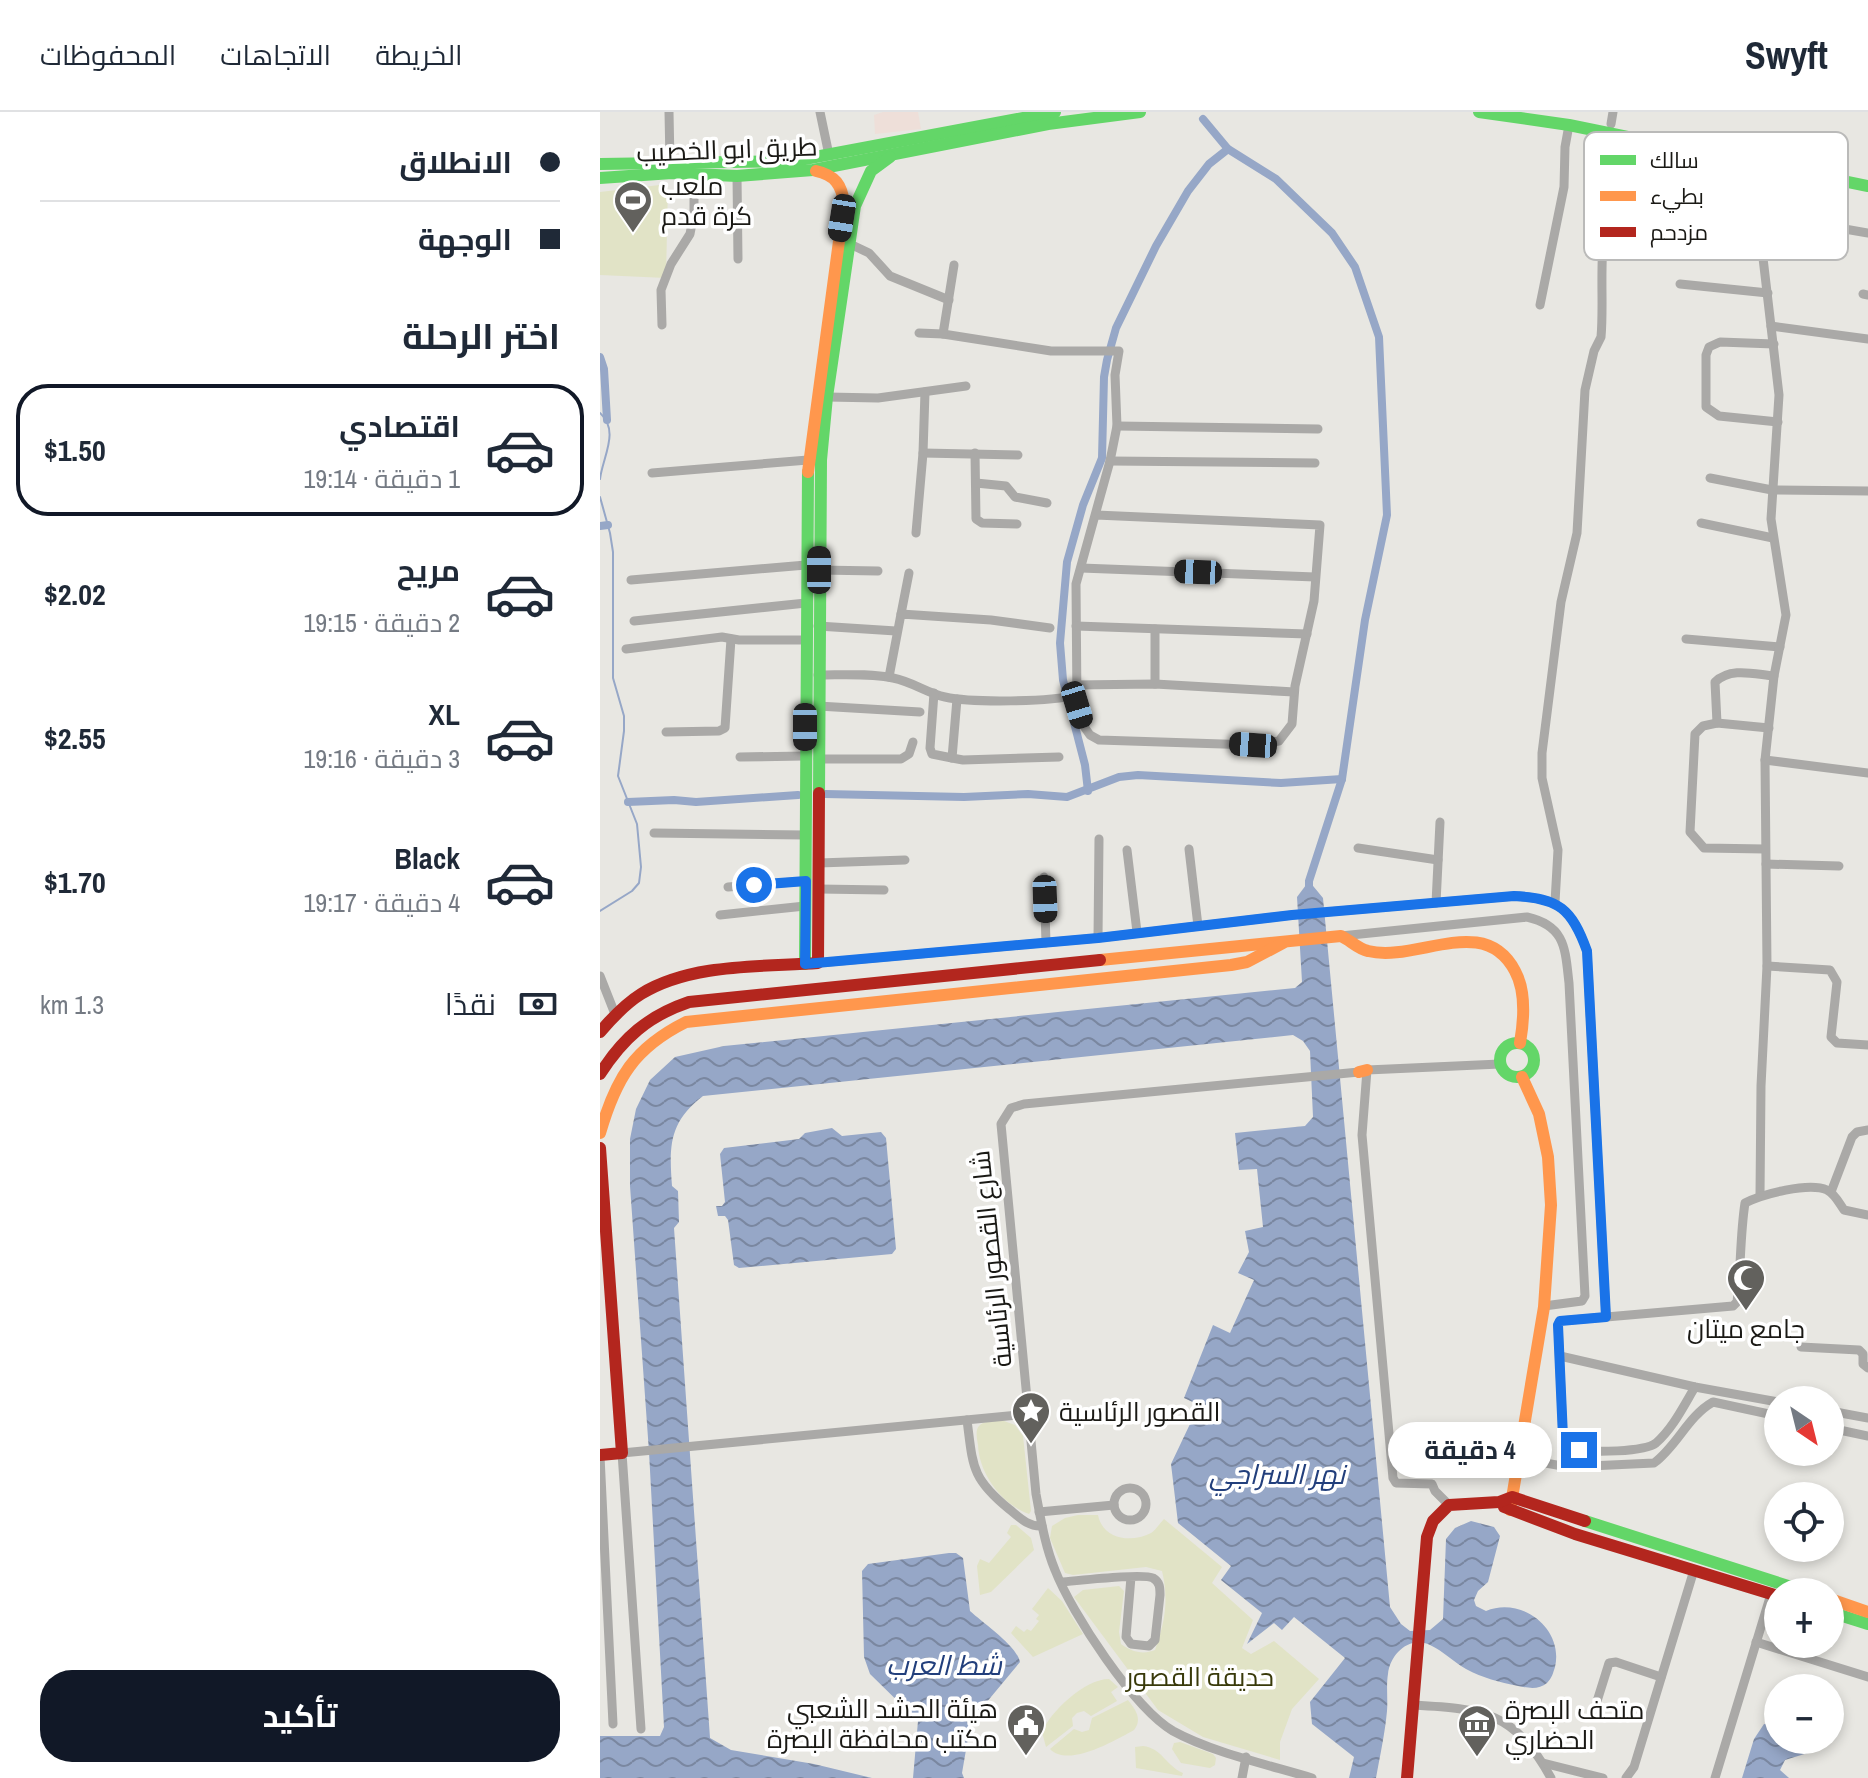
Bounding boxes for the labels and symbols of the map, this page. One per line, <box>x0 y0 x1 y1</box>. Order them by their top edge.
street label: طريق ابو الخصيب <box>636 128 818 170</box>
legend <box>1584 132 1848 260</box>
text: سالك <box>1650 145 1699 175</box>
place label: ملعب كرة قدم <box>661 168 752 234</box>
sports icon: ملعب كرة قدم <box>612 179 654 234</box>
text: بطيء <box>1650 181 1704 213</box>
car <box>826 192 858 244</box>
text: مزدحم <box>1650 217 1708 248</box>
car <box>807 546 831 594</box>
car <box>1174 559 1222 585</box>
car <box>1059 679 1095 731</box>
car <box>793 703 817 751</box>
car <box>1228 731 1278 759</box>
route start <box>736 867 772 903</box>
car <box>1032 875 1058 923</box>
street label: شارع القصور الرئاسية <box>962 1149 1020 1369</box>
mosque icon: جامع ميتان <box>1725 1257 1767 1312</box>
place label: جامع ميتان <box>1687 1311 1805 1346</box>
north arrow <box>1764 1386 1844 1466</box>
place icon: القصور الرئاسية <box>1010 1390 1052 1445</box>
place label: القصور الرئاسية <box>1059 1394 1220 1429</box>
callout: 4 دقيقة <box>1387 1422 1551 1478</box>
route end <box>1561 1432 1597 1468</box>
water label: نهر السراجي <box>1209 1455 1347 1497</box>
water label: شط العرب <box>886 1646 1003 1684</box>
park label: حديقة القصور <box>1124 1659 1274 1694</box>
place label: هيئة الحشد الشعبي مكتب محافظة البصرة <box>767 1691 998 1756</box>
place label: متحف البصرة الحضاري <box>1505 1692 1644 1760</box>
public building icon: هيئة الحشد الشعبي مكتب محافظة البصرة <box>1005 1702 1047 1757</box>
museum icon: متحف البصرة الحضاري <box>1456 1703 1498 1758</box>

